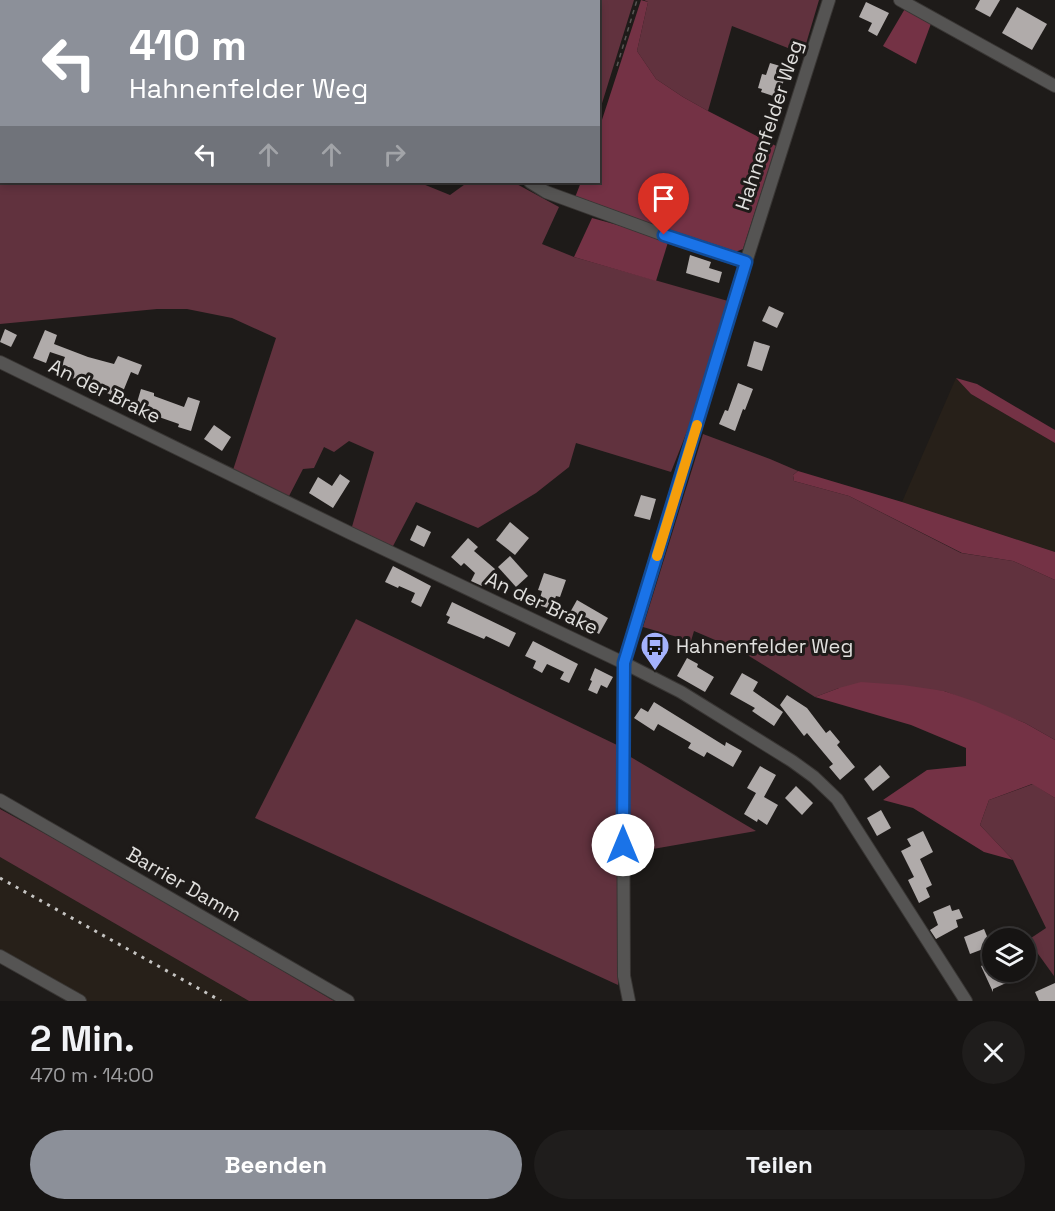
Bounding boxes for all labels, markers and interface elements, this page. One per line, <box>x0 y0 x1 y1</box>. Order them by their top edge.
text: 410 m <box>129 19 247 72</box>
icon: left <box>30 24 108 102</box>
street label: Hahnenfelder Weg <box>729 37 809 213</box>
text: Hahnenfelder Weg <box>129 71 368 106</box>
icon: left <box>189 138 222 171</box>
icon: ahead <box>252 138 285 171</box>
icon: ahead <box>315 138 348 171</box>
icon: right <box>378 138 411 171</box>
pin <box>638 173 689 235</box>
icon: arrive <box>647 182 680 215</box>
street label: An der Brake <box>45 353 165 429</box>
street label: An der Brake <box>481 566 603 640</box>
bus stop icon: Hahnenfelder Weg <box>639 630 671 672</box>
place label: Hahnenfelder Weg <box>676 633 853 659</box>
position arrow <box>591 813 655 877</box>
street label: Barrier Damm <box>122 841 246 927</box>
map controls <box>982 928 1036 982</box>
button: layers <box>982 928 1036 982</box>
text: 2 Min. <box>30 1016 135 1062</box>
button: close <box>962 1021 1025 1084</box>
text: 470 m · 14:00 <box>30 1062 154 1088</box>
button: Beenden <box>30 1130 522 1199</box>
button: Teilen <box>534 1130 1025 1199</box>

